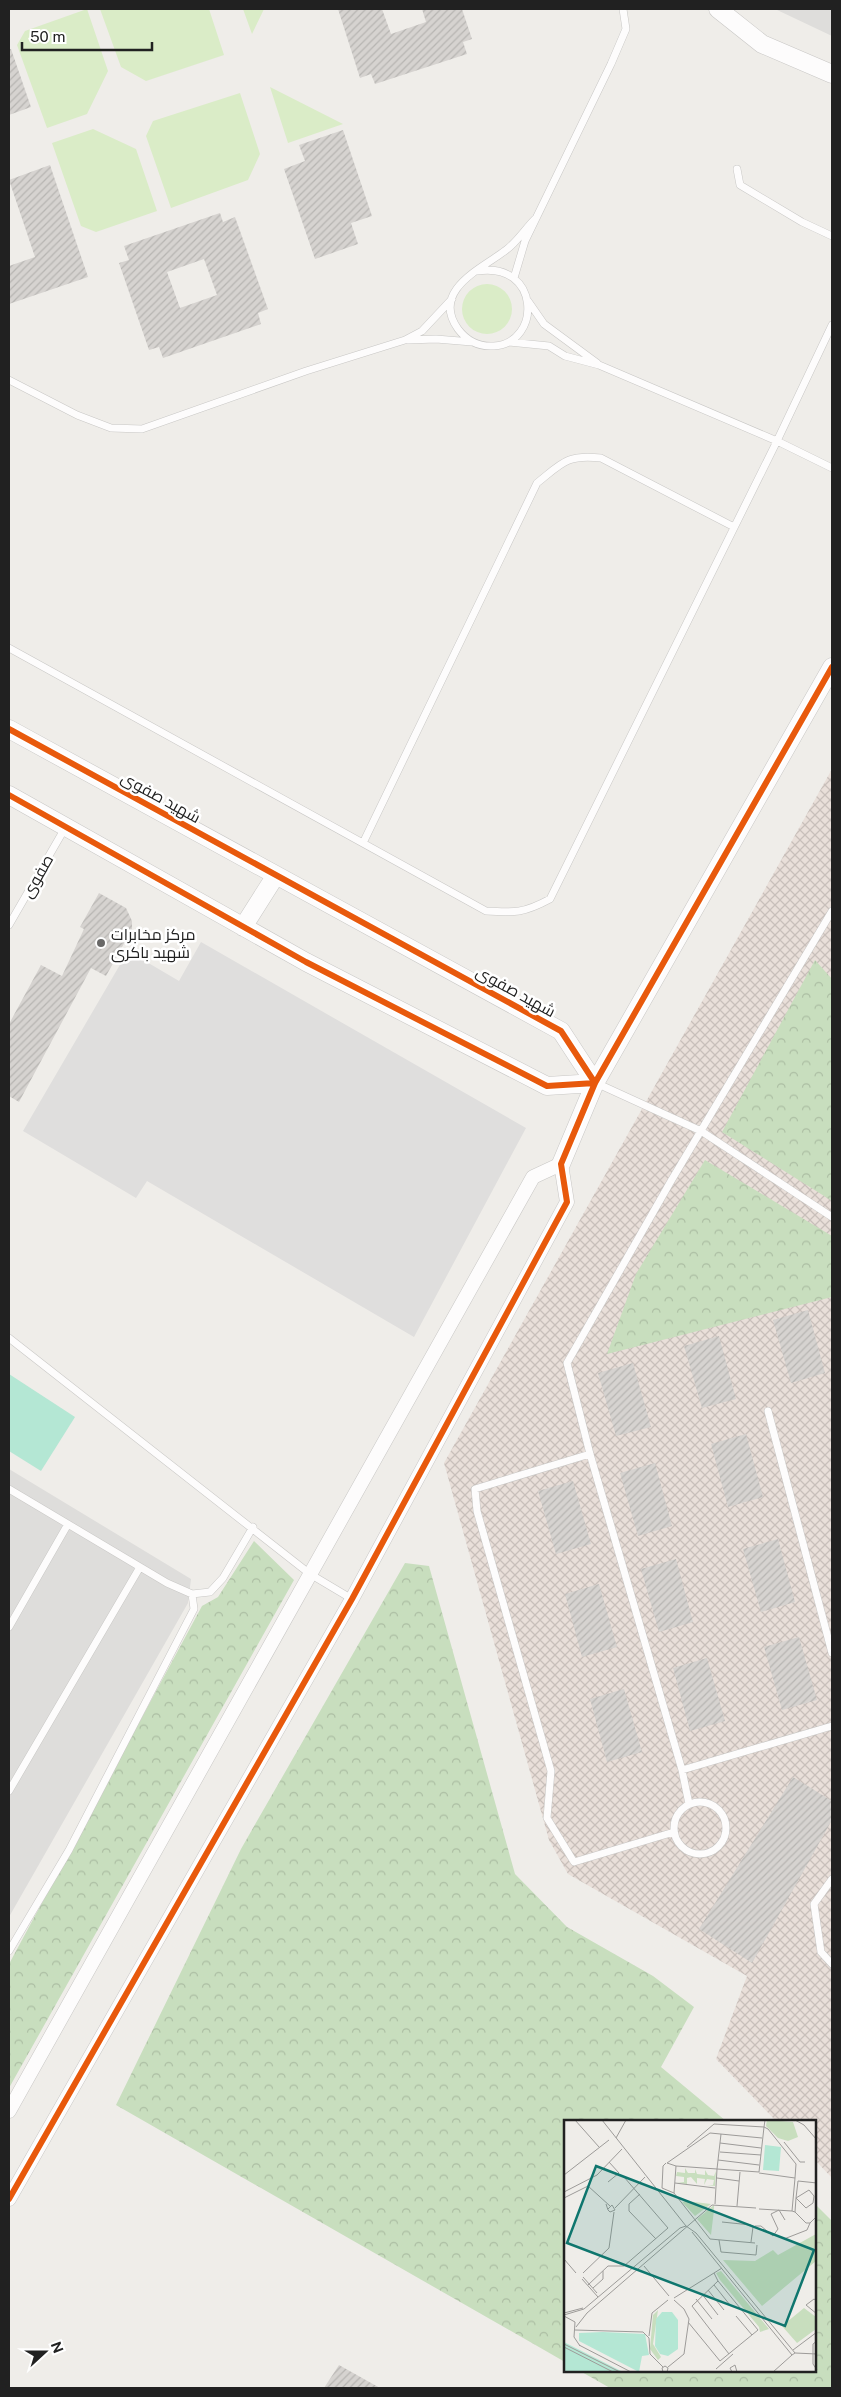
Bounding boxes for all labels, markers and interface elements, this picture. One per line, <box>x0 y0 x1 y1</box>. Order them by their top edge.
scale bar <box>22 20 152 52</box>
text: 50 m <box>30 28 65 45</box>
street label: شهید صفوی <box>117 768 204 828</box>
street label: صفوی <box>17 851 58 902</box>
place label: مرکز مخابرات شهید باکری <box>111 925 195 963</box>
marker: مرکز مخابرات شهید باکری <box>95 937 107 949</box>
street label: شهید صفوی <box>472 962 559 1022</box>
inset map <box>564 2120 816 2372</box>
north arrow <box>20 2327 70 2377</box>
text: N <box>48 2339 67 2355</box>

